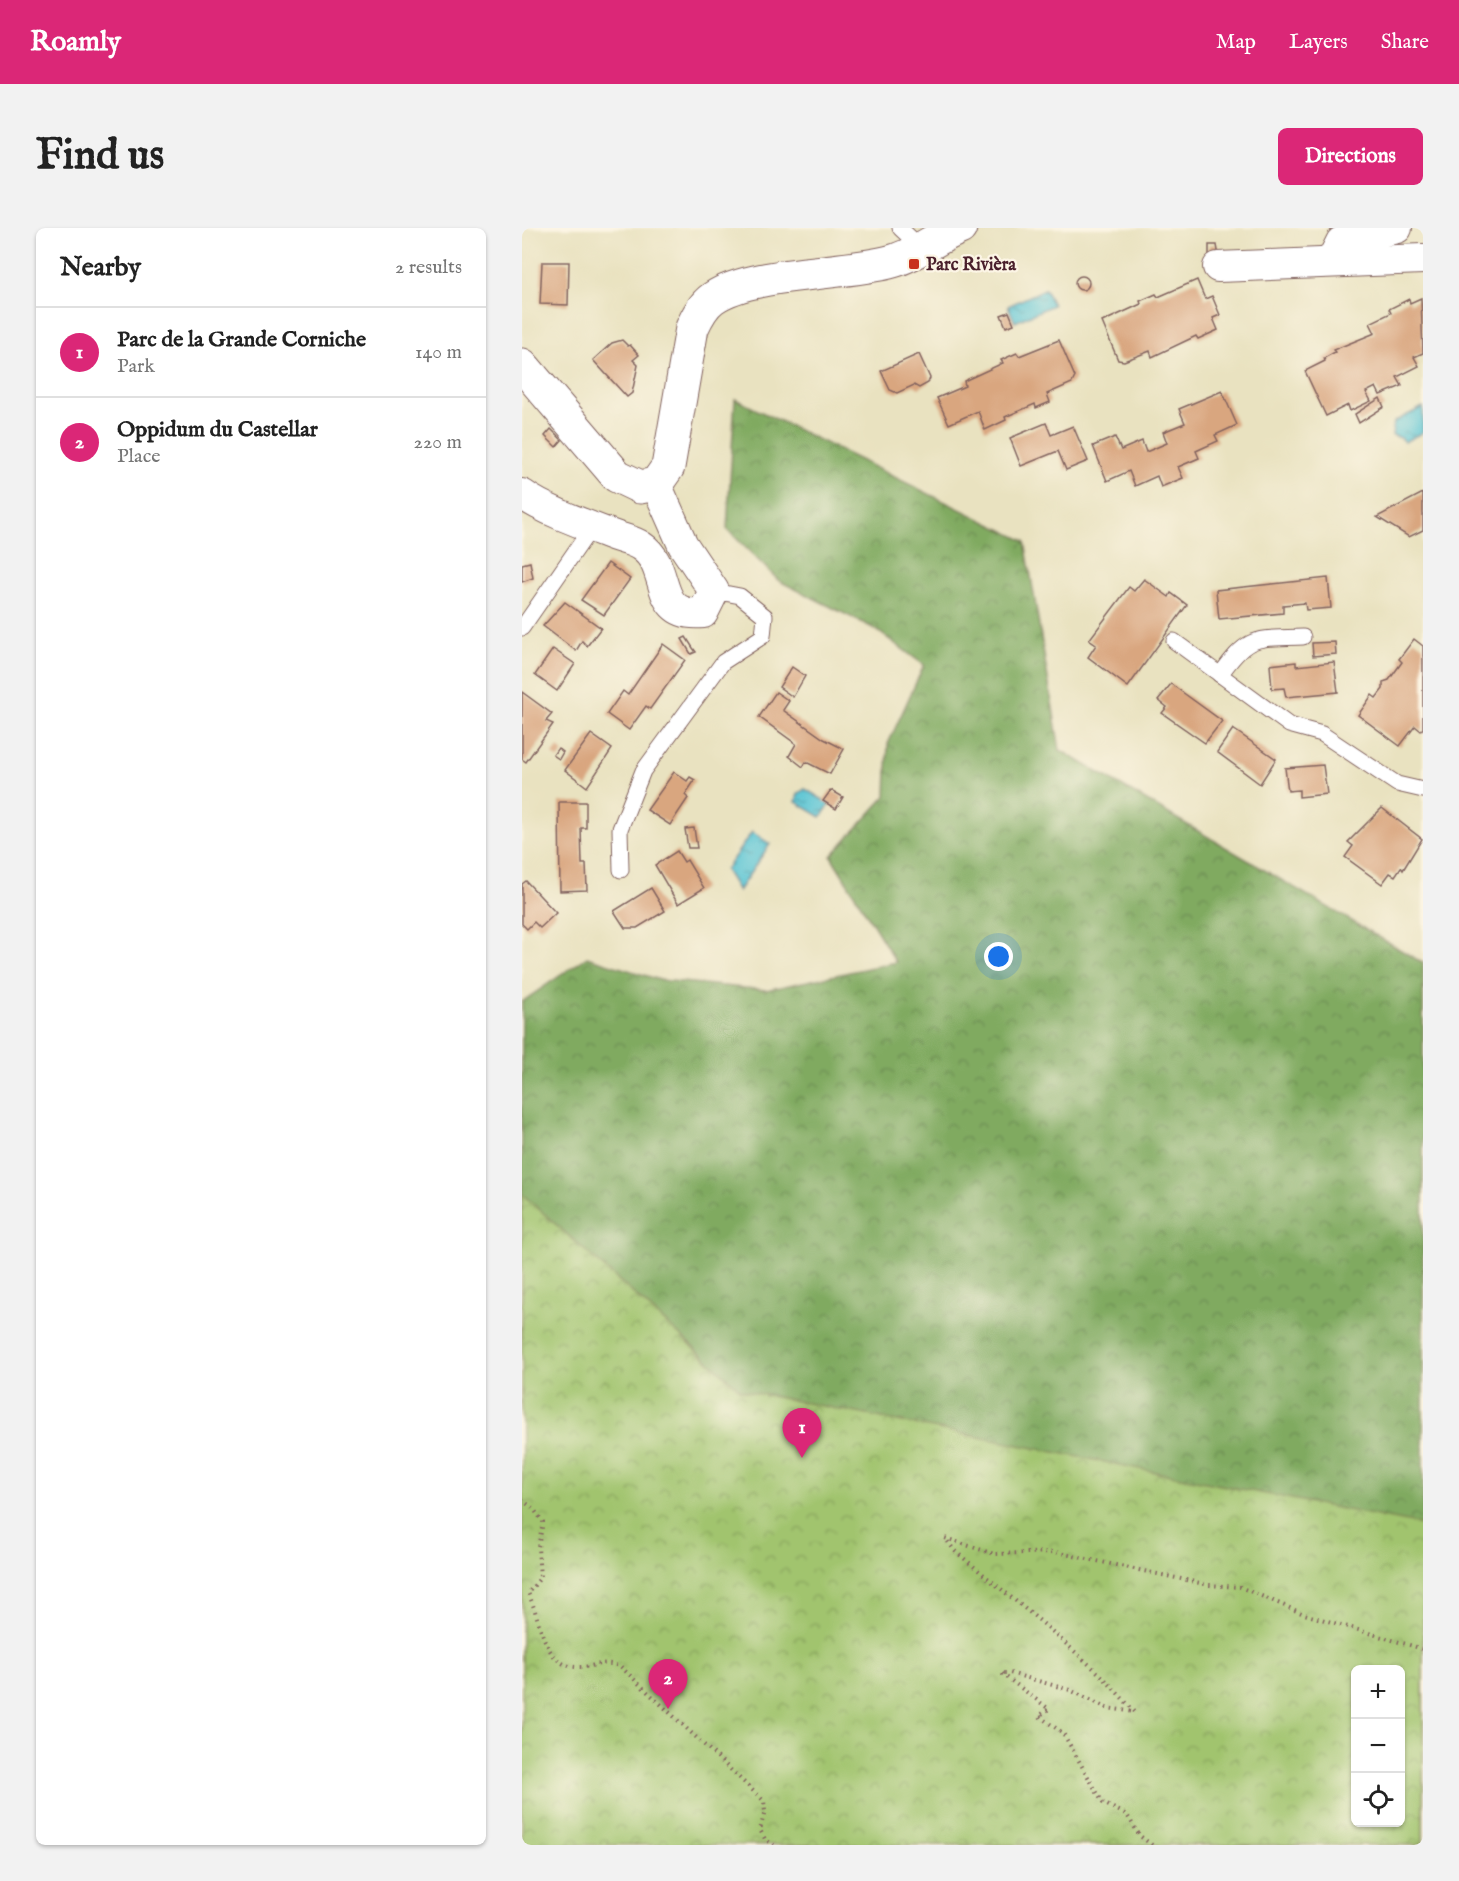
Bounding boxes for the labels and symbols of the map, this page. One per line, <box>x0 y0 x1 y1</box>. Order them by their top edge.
place label: Parc Rivièra <box>926 254 1017 277</box>
marker: Parc Rivièra <box>907 257 921 271</box>
your location <box>984 942 1013 971</box>
pin: 1 <box>782 1408 822 1458</box>
pin: 2 <box>648 1660 688 1709</box>

